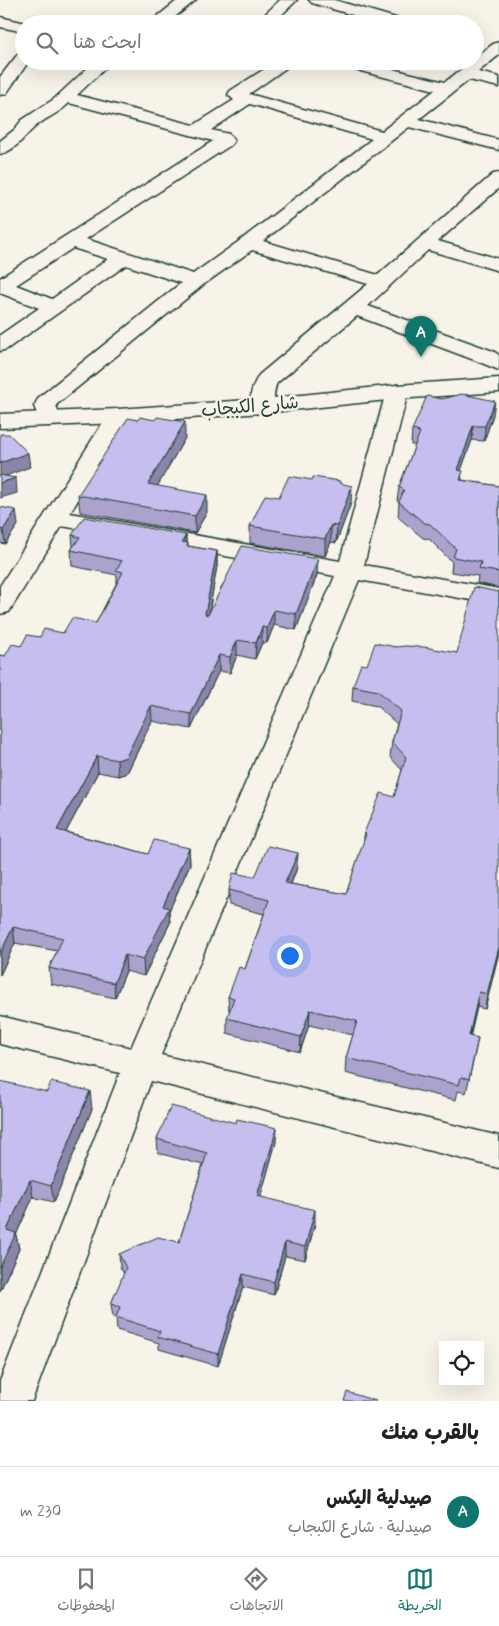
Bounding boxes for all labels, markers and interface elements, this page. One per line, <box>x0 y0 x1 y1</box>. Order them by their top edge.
search box <box>15 15 484 70</box>
icon: search <box>33 29 61 57</box>
text: ابحث هنا <box>73 30 142 55</box>
pin: A <box>405 316 437 357</box>
street label: شارع الكبجاب <box>200 391 300 423</box>
your location <box>277 943 303 969</box>
map controls <box>439 1341 484 1386</box>
button: locate <box>439 1341 484 1386</box>
text: بالقرب منك <box>381 1419 479 1447</box>
text: صيدلية اليكس <box>326 1486 432 1511</box>
text: 230 m <box>20 1501 61 1522</box>
text: A <box>458 1501 468 1522</box>
text: صيدلية · شارع الكبجاب <box>288 1517 432 1538</box>
tab: المحفوظات <box>57 1565 115 1618</box>
tab: الاتجاهات <box>229 1565 284 1618</box>
tab: الخريطة <box>398 1565 442 1618</box>

